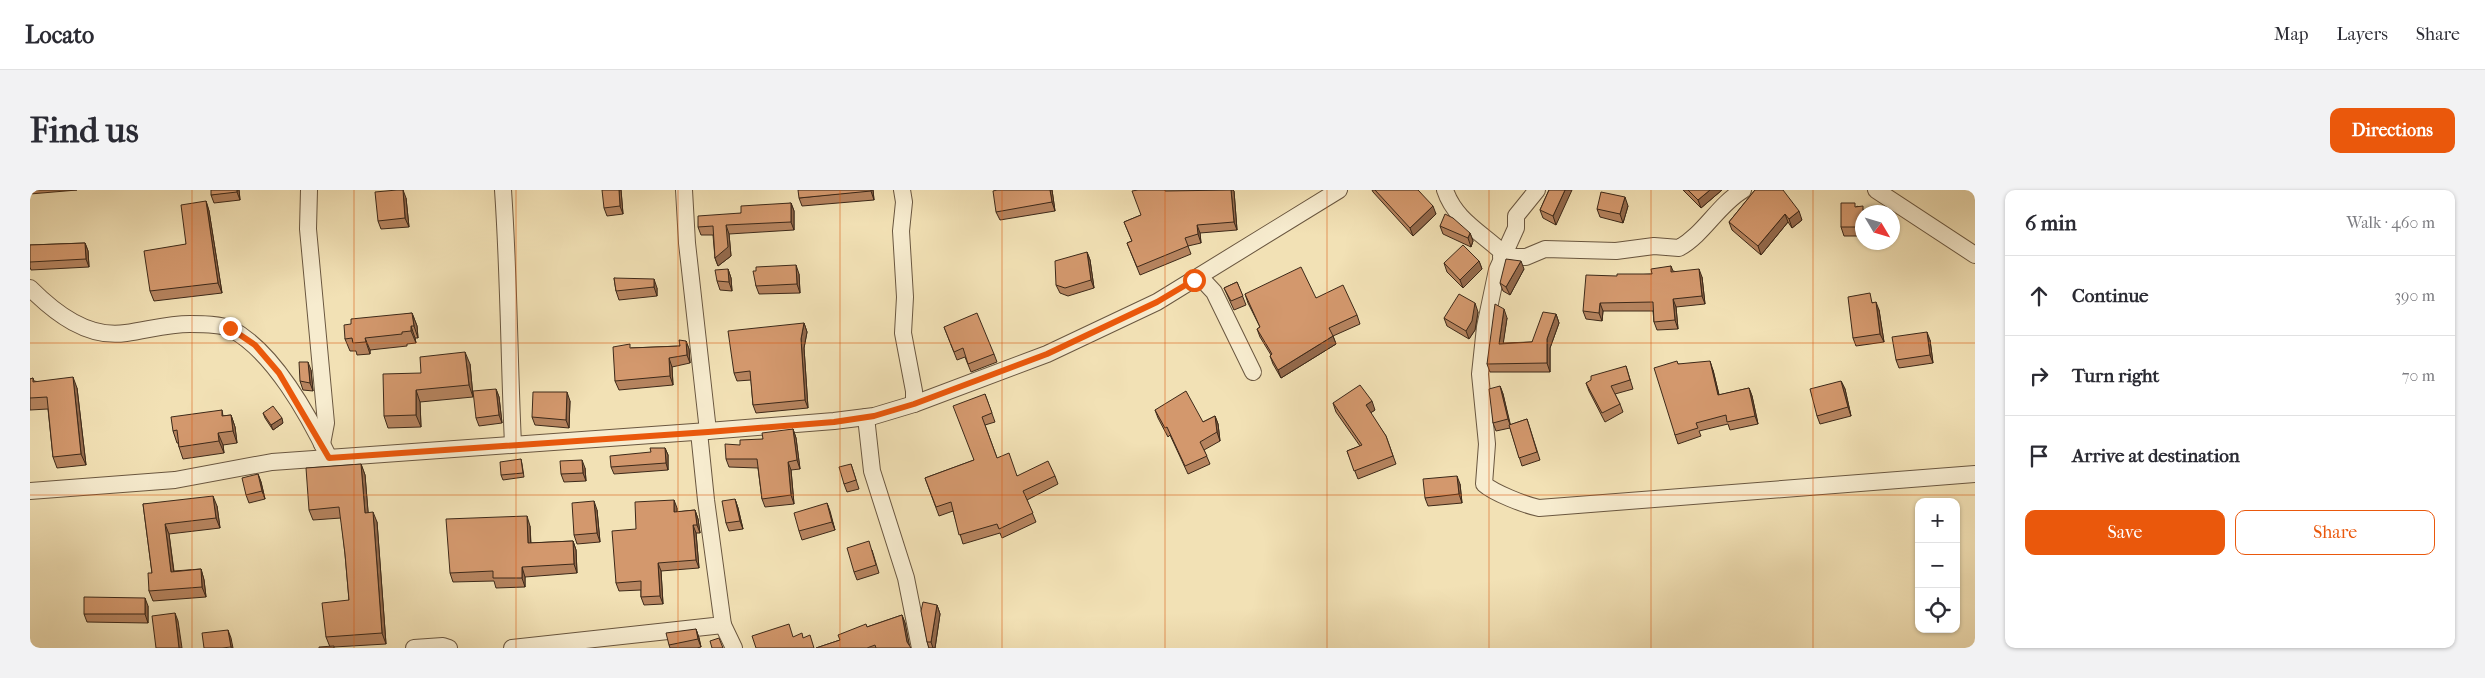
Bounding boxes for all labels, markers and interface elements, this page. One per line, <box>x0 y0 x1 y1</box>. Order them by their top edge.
text: Locato <box>25 21 94 49</box>
text: Map <box>2274 24 2308 45</box>
text: Layers <box>2336 24 2388 45</box>
text: Share <box>2416 24 2460 45</box>
button: Directions <box>2330 108 2455 153</box>
text: Find us <box>30 110 139 151</box>
north arrow <box>1855 205 1900 250</box>
text: 6 min <box>2025 211 2077 235</box>
text: Walk · 460 m <box>2347 213 2435 232</box>
route start <box>1183 269 1206 292</box>
icon: ahead <box>2025 282 2053 310</box>
text: Continue <box>2072 285 2148 307</box>
text: 390 m <box>2394 286 2435 305</box>
route end <box>219 317 242 340</box>
icon: right <box>2025 362 2053 390</box>
text: Turn right <box>2072 365 2159 387</box>
text: 70 m <box>2402 366 2435 385</box>
icon: arrive <box>2025 442 2053 470</box>
text: Arrive at destination <box>2072 445 2240 467</box>
map controls <box>1915 498 1960 633</box>
button: + <box>1915 498 1960 543</box>
button: Save <box>2025 510 2225 555</box>
button: Share <box>2235 510 2435 555</box>
button: − <box>1915 543 1960 588</box>
button: locate <box>1915 588 1960 633</box>

